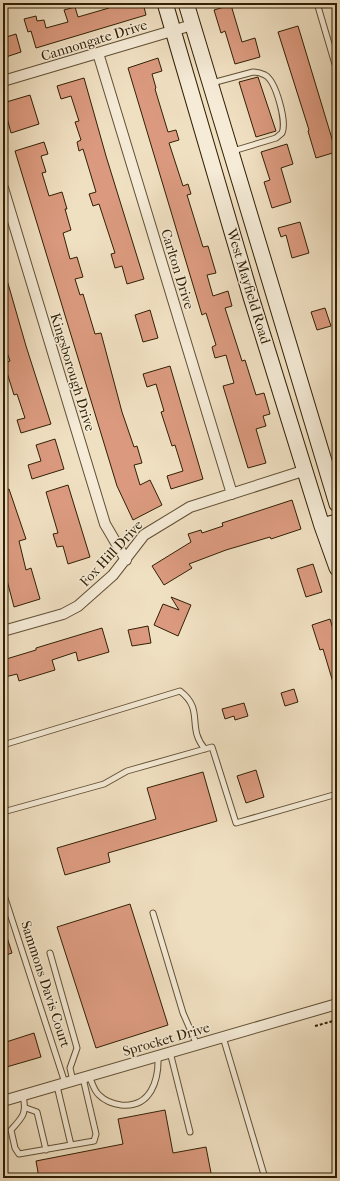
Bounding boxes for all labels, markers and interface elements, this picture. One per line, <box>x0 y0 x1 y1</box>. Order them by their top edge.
street label: Cannongate Drive <box>39 16 149 65</box>
street label: West Mayfield Road <box>223 225 274 346</box>
street label: Carlton Drive <box>157 227 198 311</box>
street label: Kingsborough Drive <box>46 311 99 433</box>
street label: Fox Hill Drive <box>76 517 147 590</box>
street label: Sammons Davis Court <box>17 919 74 1049</box>
street label: Sprocket Drive <box>121 1019 212 1060</box>

